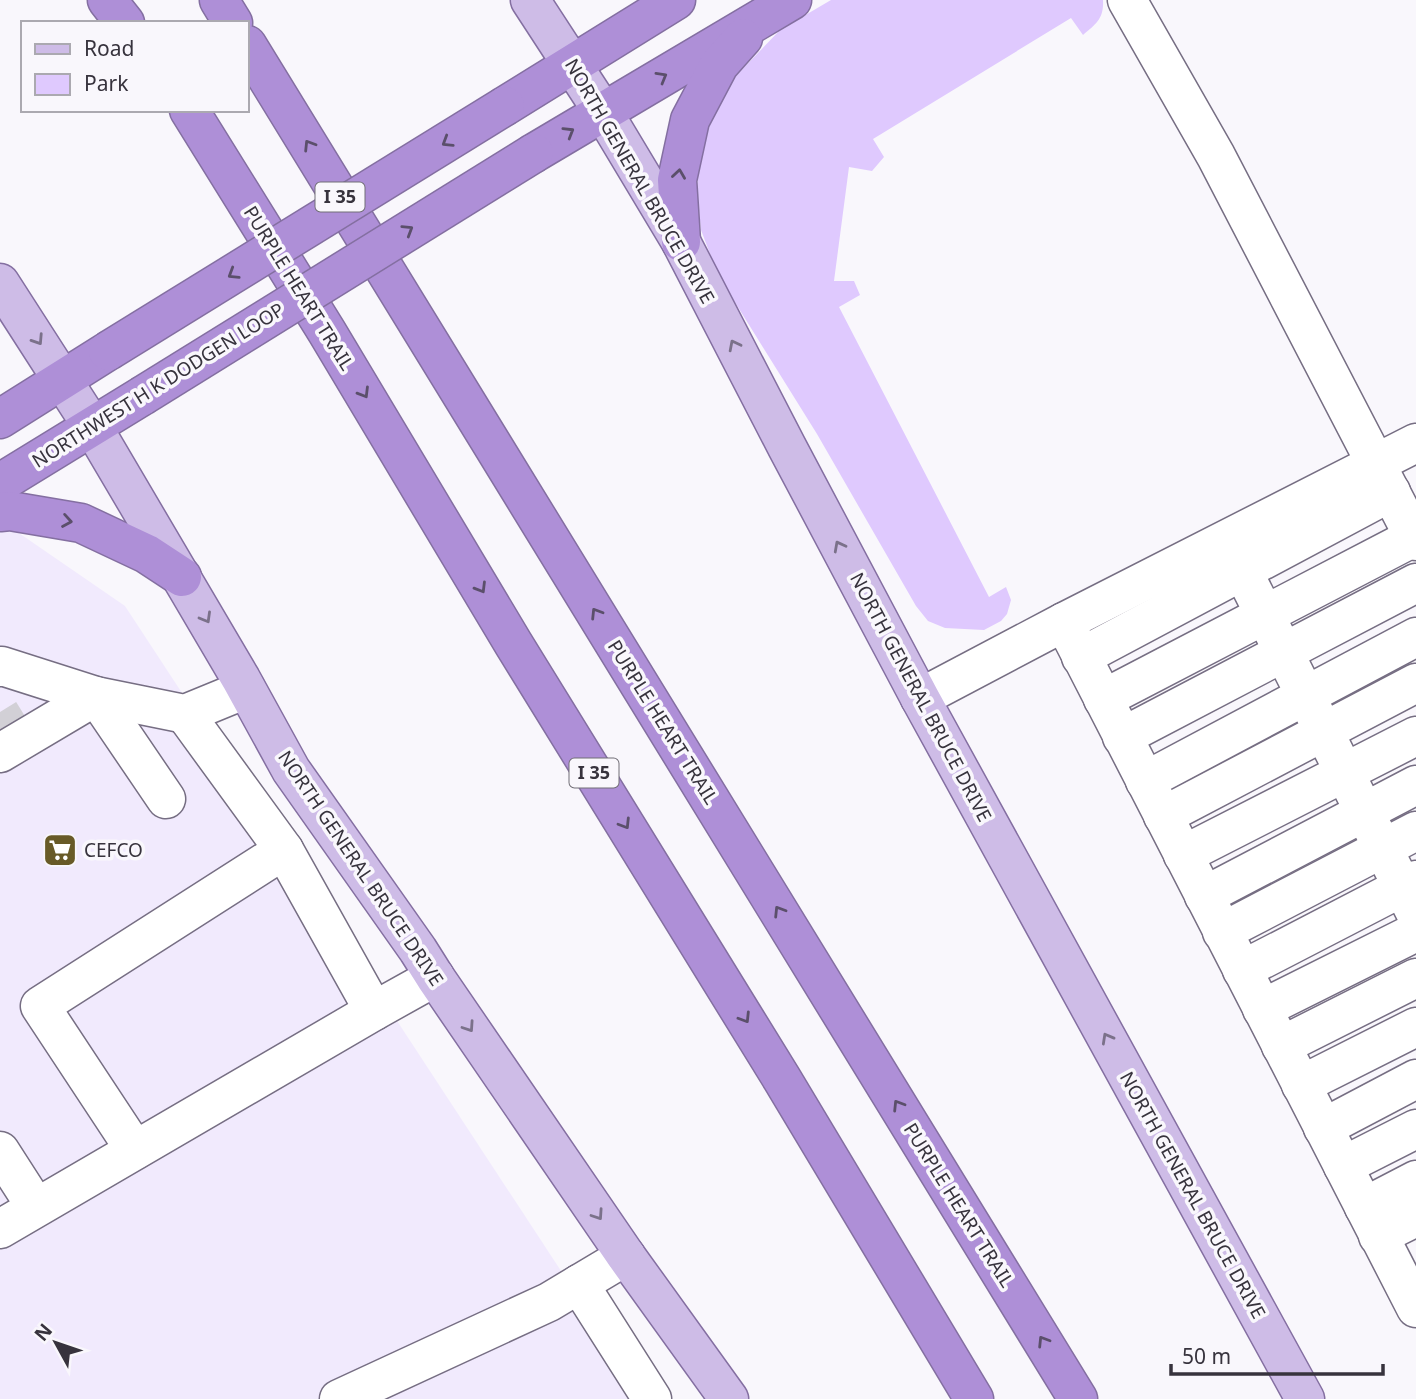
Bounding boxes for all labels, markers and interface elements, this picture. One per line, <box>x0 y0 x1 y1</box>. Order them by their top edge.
legend <box>21 21 248 112</box>
text: Road <box>84 34 134 62</box>
street label: NORTH GENERAL BRUCE DRIVE <box>559 54 721 308</box>
text: Park <box>84 69 129 97</box>
one-way arrow <box>654 72 667 85</box>
one-way arrow <box>561 127 574 140</box>
one-way arrow <box>442 133 455 146</box>
one-way arrow <box>304 140 317 153</box>
one-way arrow <box>672 168 687 180</box>
road number: I 35 <box>316 182 364 212</box>
street label: PURPLE HEART TRAIL <box>238 201 360 375</box>
one-way arrow <box>401 226 414 239</box>
one-way arrow <box>227 266 240 279</box>
street label: NORTHWEST H K DODGEN LOOP <box>27 296 289 474</box>
one-way arrow <box>29 332 42 345</box>
one-way arrow <box>728 339 742 352</box>
one-way arrow <box>356 386 369 399</box>
one-way arrow <box>61 513 73 528</box>
one-way arrow <box>834 541 847 553</box>
street label: NORTH GENERAL BRUCE DRIVE <box>844 568 998 826</box>
one-way arrow <box>473 581 486 594</box>
one-way arrow <box>591 608 604 621</box>
one-way arrow <box>198 611 211 624</box>
street label: PURPLE HEART TRAIL <box>602 635 724 809</box>
street label: NORTH GENERAL BRUCE DRIVE <box>272 745 450 991</box>
road number: I 35 <box>570 758 618 788</box>
one-way arrow <box>617 817 630 830</box>
supermarket icon: CEFCO <box>41 831 79 869</box>
place label: CEFCO <box>84 837 143 863</box>
one-way arrow <box>774 906 787 919</box>
one-way arrow <box>736 1010 749 1023</box>
one-way arrow <box>461 1019 474 1032</box>
one-way arrow <box>1102 1033 1115 1046</box>
street label: NORTH GENERAL BRUCE DRIVE <box>1114 1067 1272 1323</box>
one-way arrow <box>893 1100 906 1113</box>
street label: PURPLE HEART TRAIL <box>898 1118 1020 1292</box>
one-way arrow <box>590 1207 602 1220</box>
north arrow <box>21 1308 91 1378</box>
text: N <box>28 1318 58 1346</box>
scale bar <box>1171 1332 1383 1376</box>
one-way arrow <box>1038 1335 1051 1348</box>
text: 50 m <box>1182 1342 1231 1370</box>

